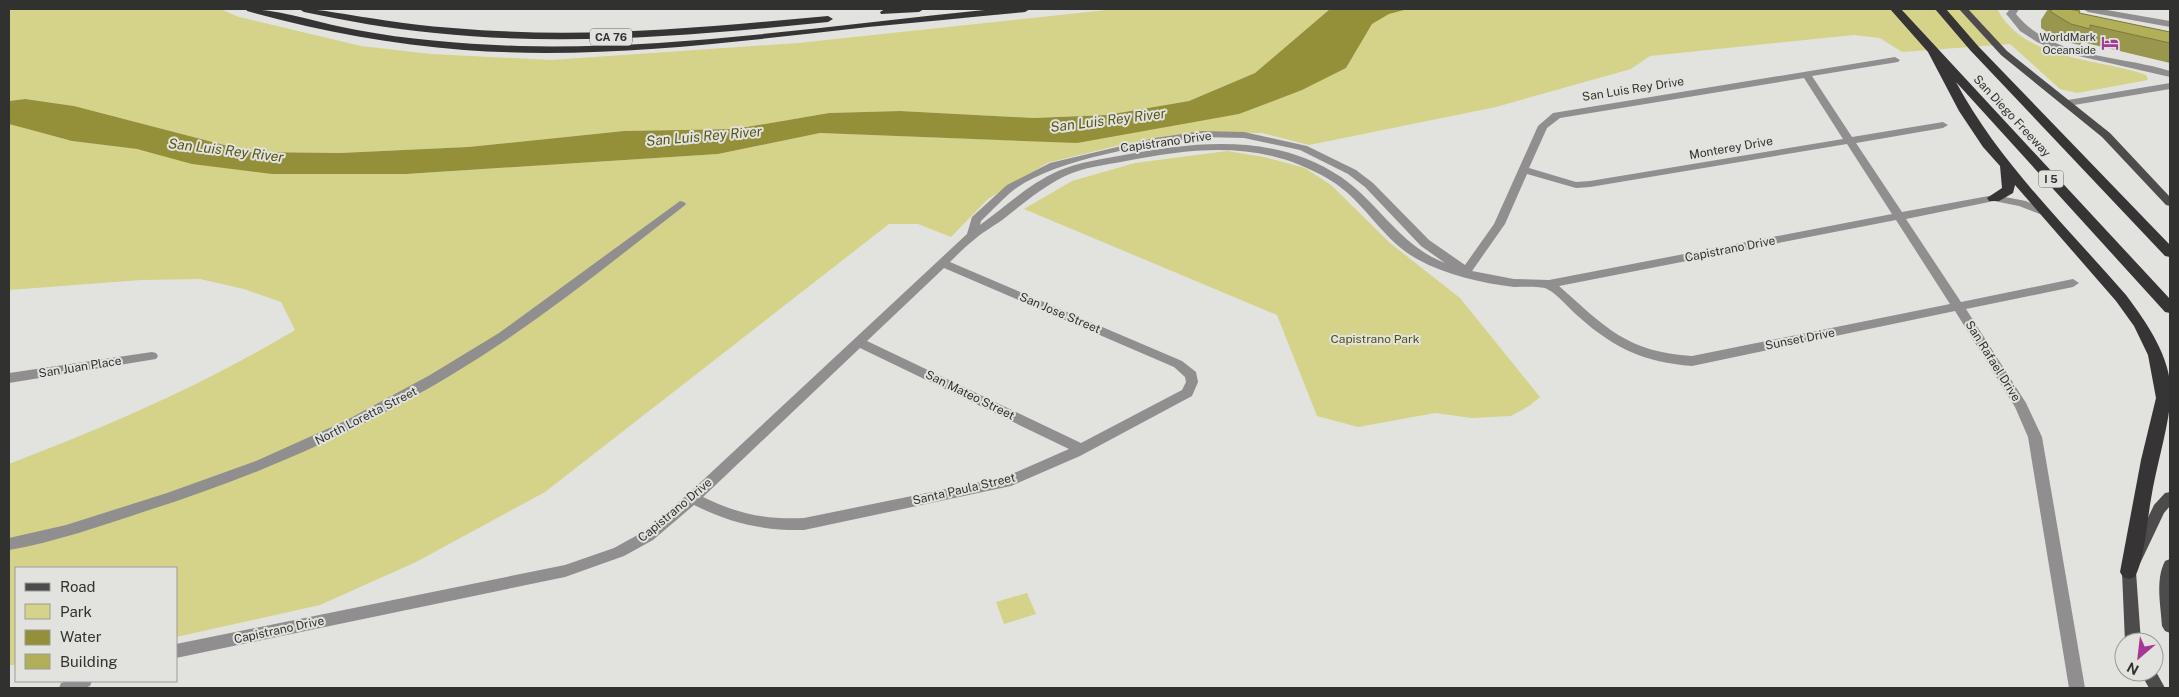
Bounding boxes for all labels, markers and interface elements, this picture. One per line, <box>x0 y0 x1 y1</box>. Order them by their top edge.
road number: CA 76 <box>590 28 632 46</box>
place label: WorldMark Oceanside <box>2040 31 2096 56</box>
hotel icon: WorldMark Oceanside <box>2100 33 2120 53</box>
street label: San Diego Freeway <box>1970 72 2054 160</box>
street label: San Luis Rey Drive <box>1581 74 1685 104</box>
water label: San Luis Rey River <box>1049 105 1167 135</box>
water label: San Luis Rey River <box>645 123 763 149</box>
street label: Capistrano Drive <box>1120 129 1213 155</box>
street label: Monterey Drive <box>1688 134 1774 162</box>
water label: San Luis Rey River <box>167 135 285 165</box>
road number: I 5 <box>2038 170 2064 188</box>
street label: Capistrano Drive <box>1684 233 1777 265</box>
street label: San Jose Street <box>1017 290 1103 336</box>
street label: San Rafael Drive <box>1963 318 2024 404</box>
street label: Sunset Drive <box>1764 325 1836 353</box>
park label: Capistrano Park <box>1331 332 1420 346</box>
street label: San Juan Place <box>38 354 123 380</box>
street label: San Mateo Street <box>923 367 1017 423</box>
street label: North Loretta Street <box>313 384 420 448</box>
street label: Santa Paula Street <box>911 470 1017 508</box>
street label: Capistrano Drive <box>635 475 715 545</box>
legend <box>15 567 178 682</box>
text: Road <box>60 578 96 595</box>
text: Park <box>60 603 92 620</box>
street label: Capistrano Drive <box>233 614 326 646</box>
text: Water <box>60 628 102 645</box>
north arrow <box>2114 632 2164 682</box>
text: Building <box>60 653 118 670</box>
text: N <box>2124 659 2141 678</box>

